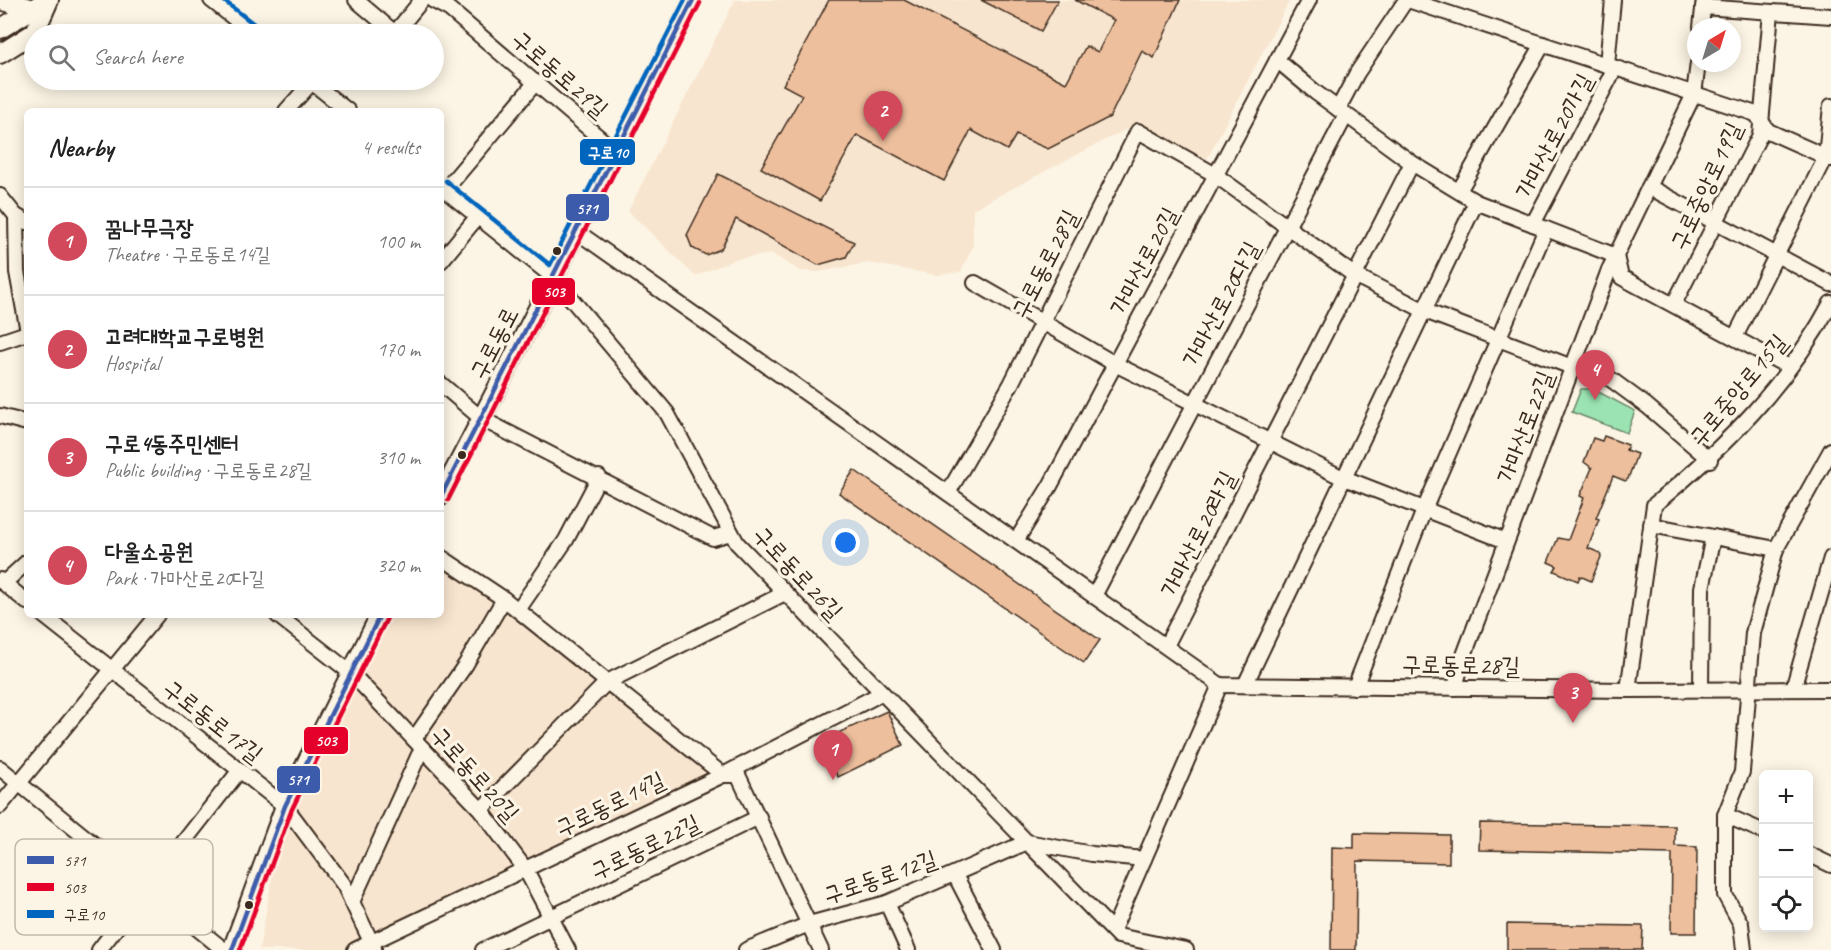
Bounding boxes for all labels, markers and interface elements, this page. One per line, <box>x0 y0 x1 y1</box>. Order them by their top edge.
north arrow <box>1687 18 1741 72</box>
search box <box>24 24 444 90</box>
street label: 구로동로29길 <box>506 24 614 124</box>
icon: search <box>45 41 78 74</box>
text: Search here <box>93 43 183 71</box>
street label: 가마산로20가길 <box>1508 68 1600 204</box>
pin: 2 <box>864 92 902 141</box>
street label: 구로중앙로19길 <box>1663 117 1749 255</box>
text: Nearby <box>48 131 113 164</box>
text: 4 results <box>361 135 420 160</box>
line badge: 구로10 <box>579 138 636 166</box>
text: 구로10 <box>588 143 630 163</box>
line badge: 571 <box>565 193 610 222</box>
text: 571 <box>576 199 599 219</box>
street label: 가마산로20길 <box>1103 202 1185 320</box>
street label: 구로동로28길 <box>1005 205 1085 323</box>
text: 꿈나무극장 <box>105 214 194 242</box>
text: 1 <box>63 229 72 254</box>
text: 100 m <box>377 229 420 254</box>
street label: 가마산로20다길 <box>1175 236 1267 372</box>
text: Theatre · 구로동로14길 <box>105 242 271 267</box>
unlabelled marker <box>551 245 563 257</box>
line badge: 503 <box>531 277 576 306</box>
text: 503 <box>543 282 566 302</box>
street label: 구로동로 <box>463 302 525 384</box>
text: 고려대학교구로병원 <box>105 323 264 351</box>
street label: 구로중앙로15길 <box>1682 328 1794 452</box>
text: 2 <box>63 337 72 362</box>
text: 170 m <box>377 337 420 362</box>
pin: 4 <box>1576 350 1614 400</box>
text: Hospital <box>105 351 160 376</box>
street label: 가마산로22길 <box>1490 366 1560 488</box>
text: 구로4동주민센터 <box>105 430 239 458</box>
text: 3 <box>63 445 72 470</box>
text: 310 m <box>377 445 420 470</box>
unlabelled marker <box>456 449 468 461</box>
text: Public building · 구로동로28길 <box>105 458 312 483</box>
street label: 가마산로20라길 <box>1153 466 1243 602</box>
street label: 구로동로26길 <box>747 520 849 626</box>
your location <box>831 528 860 557</box>
text: 다울소공원 <box>105 538 194 566</box>
text: 4 <box>63 553 72 578</box>
text: 320 m <box>377 553 420 578</box>
text: Park · 가마산로20다길 <box>105 566 265 591</box>
street label: 구로동로28길 <box>1402 649 1520 681</box>
street label: 구로동로17길 <box>157 673 269 769</box>
pin: 3 <box>1554 674 1592 723</box>
street label: 구로동로20길 <box>424 720 526 828</box>
line badge: 503 <box>303 726 349 755</box>
pin: 1 <box>814 730 852 780</box>
text: 503 <box>315 731 338 751</box>
line badge: 571 <box>276 765 321 794</box>
street label: 구로동로14길 <box>550 765 670 843</box>
text: 571 <box>287 770 310 790</box>
map controls <box>1759 770 1813 932</box>
button: + <box>1759 770 1813 824</box>
street label: 구로동로22길 <box>585 808 705 886</box>
button: − <box>1759 824 1813 878</box>
legend <box>15 839 213 935</box>
street label: 구로동로12길 <box>819 844 941 910</box>
text: 571 <box>64 851 86 871</box>
text: 503 <box>64 878 87 898</box>
button: locate <box>1759 878 1813 932</box>
unlabelled marker <box>243 899 255 911</box>
text: 구로10 <box>64 905 106 925</box>

